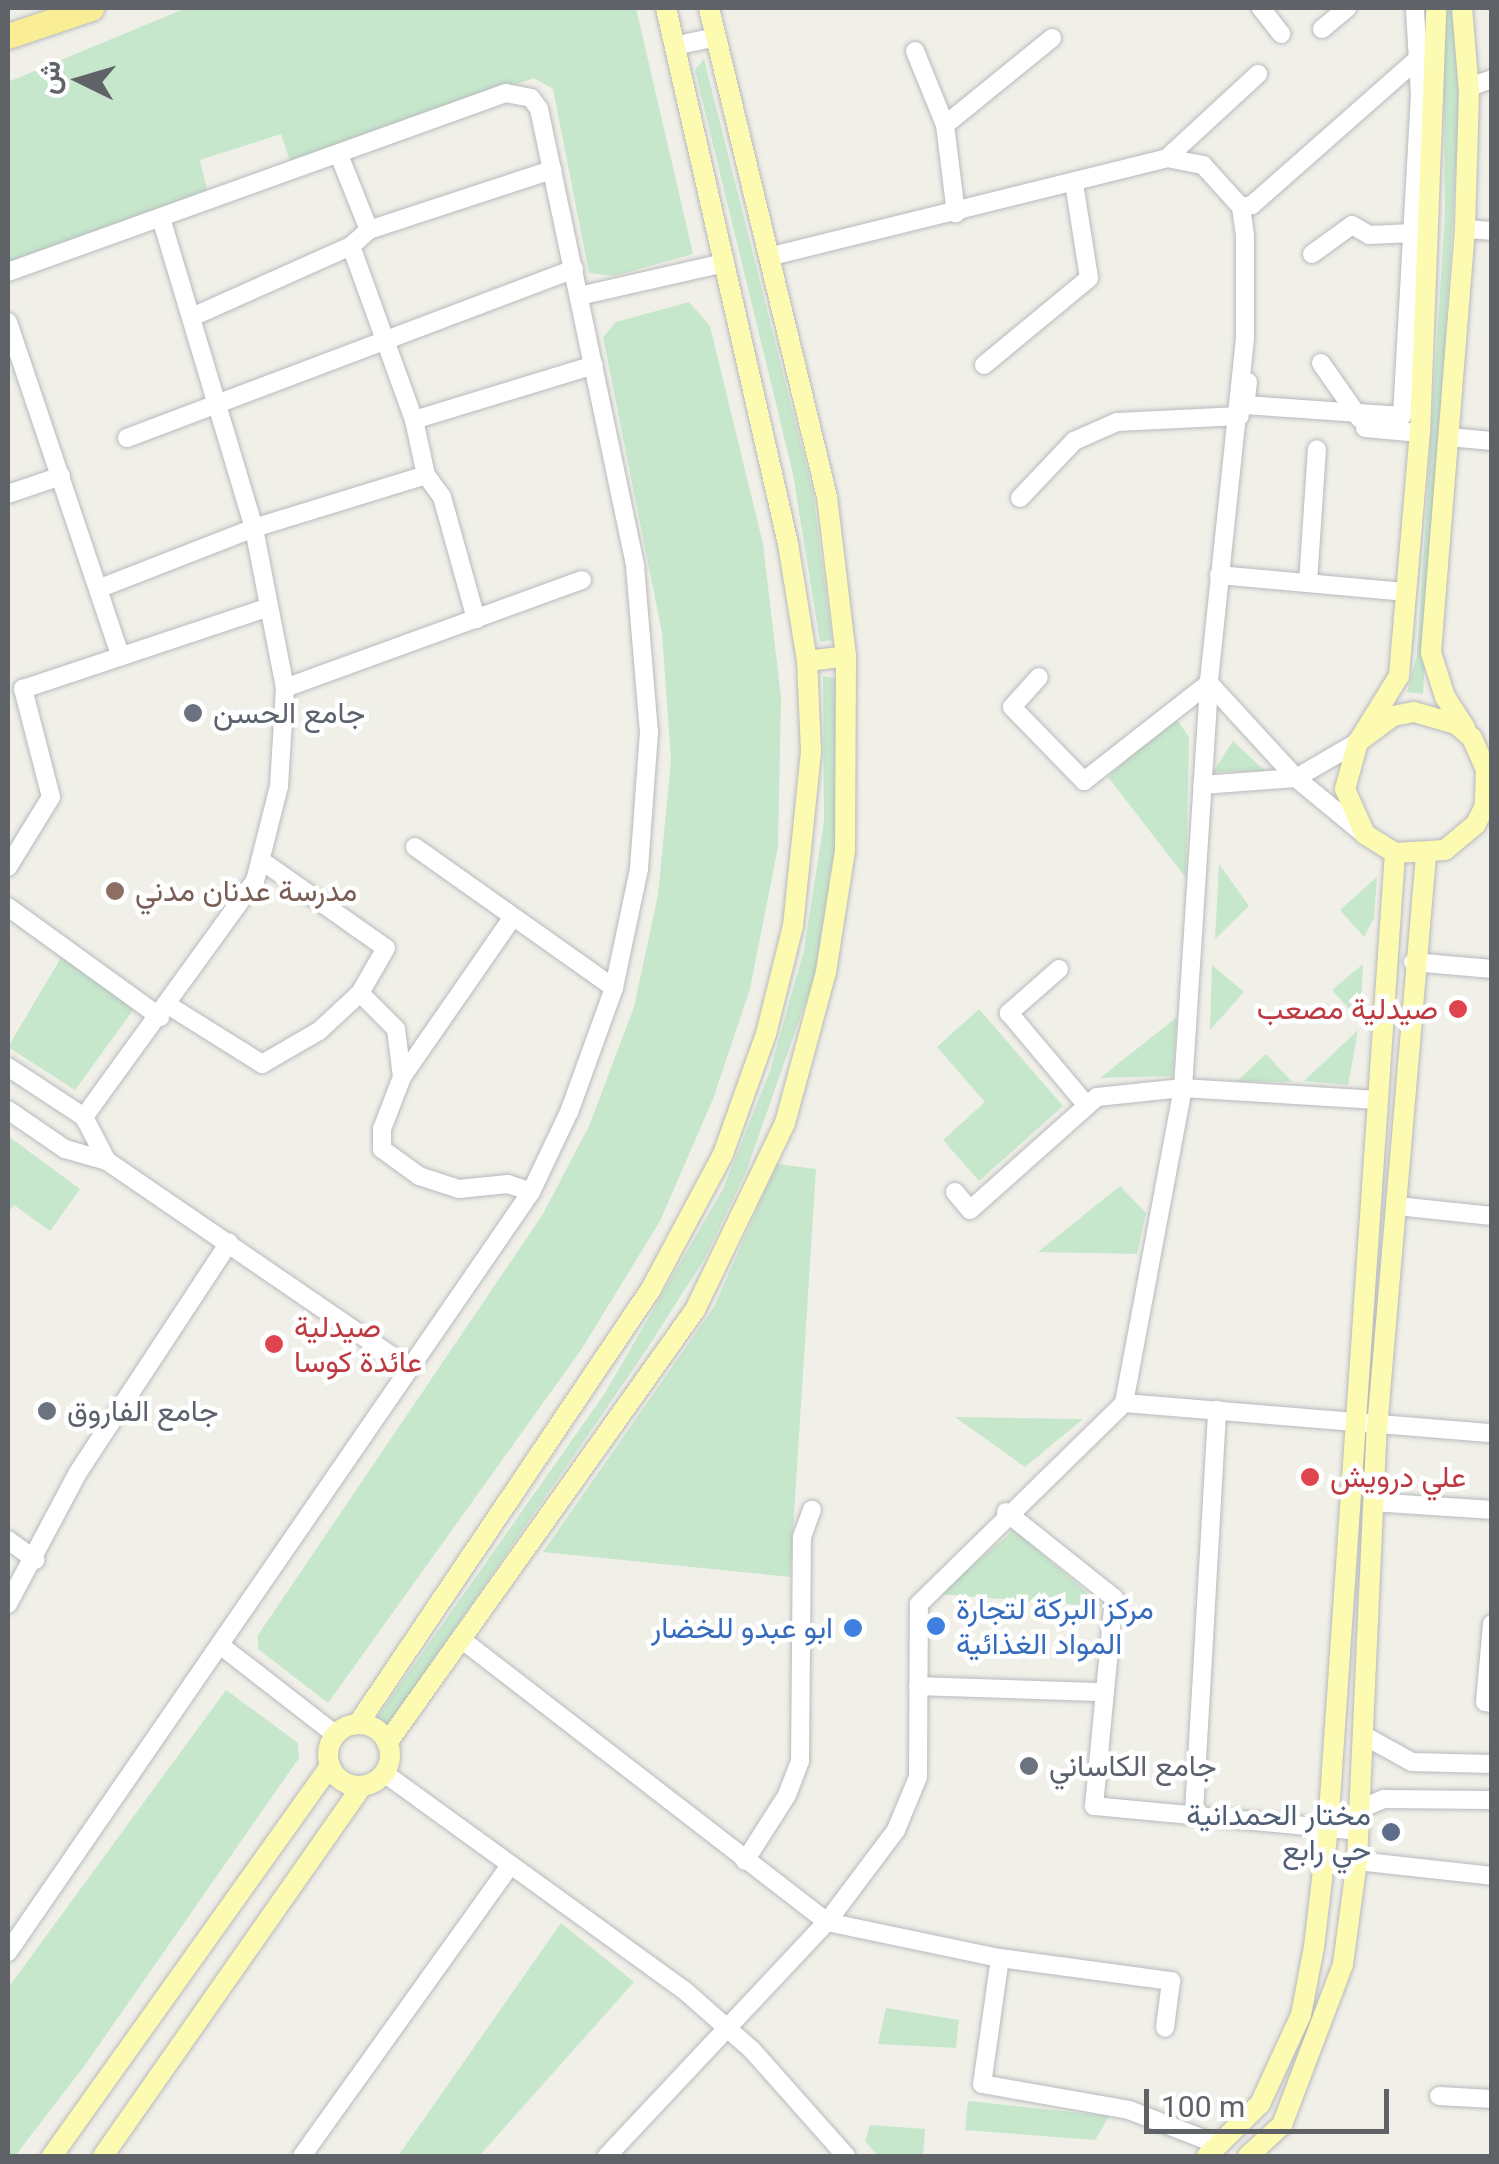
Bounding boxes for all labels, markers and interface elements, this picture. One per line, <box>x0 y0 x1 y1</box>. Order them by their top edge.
north arrow <box>30 30 130 130</box>
text: ش <box>32 59 68 96</box>
place label: جامع الحسن <box>213 695 365 731</box>
marker: جامع الحسن <box>182 702 204 724</box>
place label: مدرسة عدنان مدني <box>135 873 357 909</box>
marker: مدرسة عدنان مدني <box>104 880 126 902</box>
place label: صيدلية مصعب <box>1257 991 1438 1027</box>
marker: صيدلية مصعب <box>1447 998 1469 1020</box>
place label: صيدلية عائدة كوسا <box>294 1309 422 1380</box>
marker: صيدلية عائدة كوسا <box>263 1333 285 1355</box>
place label: جامع الفاروق <box>67 1393 219 1429</box>
marker: جامع الفاروق <box>36 1400 58 1422</box>
place label: علي درويش <box>1330 1459 1466 1495</box>
marker: علي درويش <box>1299 1466 1321 1488</box>
place label: مركز البركة لتجارة المواد الغذائية <box>956 1591 1154 1662</box>
place label: ابو عبدو للخضار <box>651 1610 833 1646</box>
marker: مركز البركة لتجارة المواد الغذائية <box>925 1615 947 1637</box>
marker: ابو عبدو للخضار <box>842 1617 864 1639</box>
place label: جامع الكاساني <box>1049 1748 1217 1784</box>
marker: جامع الكاساني <box>1018 1755 1040 1777</box>
place label: مختار الحمدانية حي رابع <box>1186 1797 1371 1868</box>
marker: مختار الحمدانية حي رابع <box>1380 1821 1402 1843</box>
scale bar <box>1149 2069 1394 2131</box>
text: 100 m <box>1161 2089 1245 2124</box>

